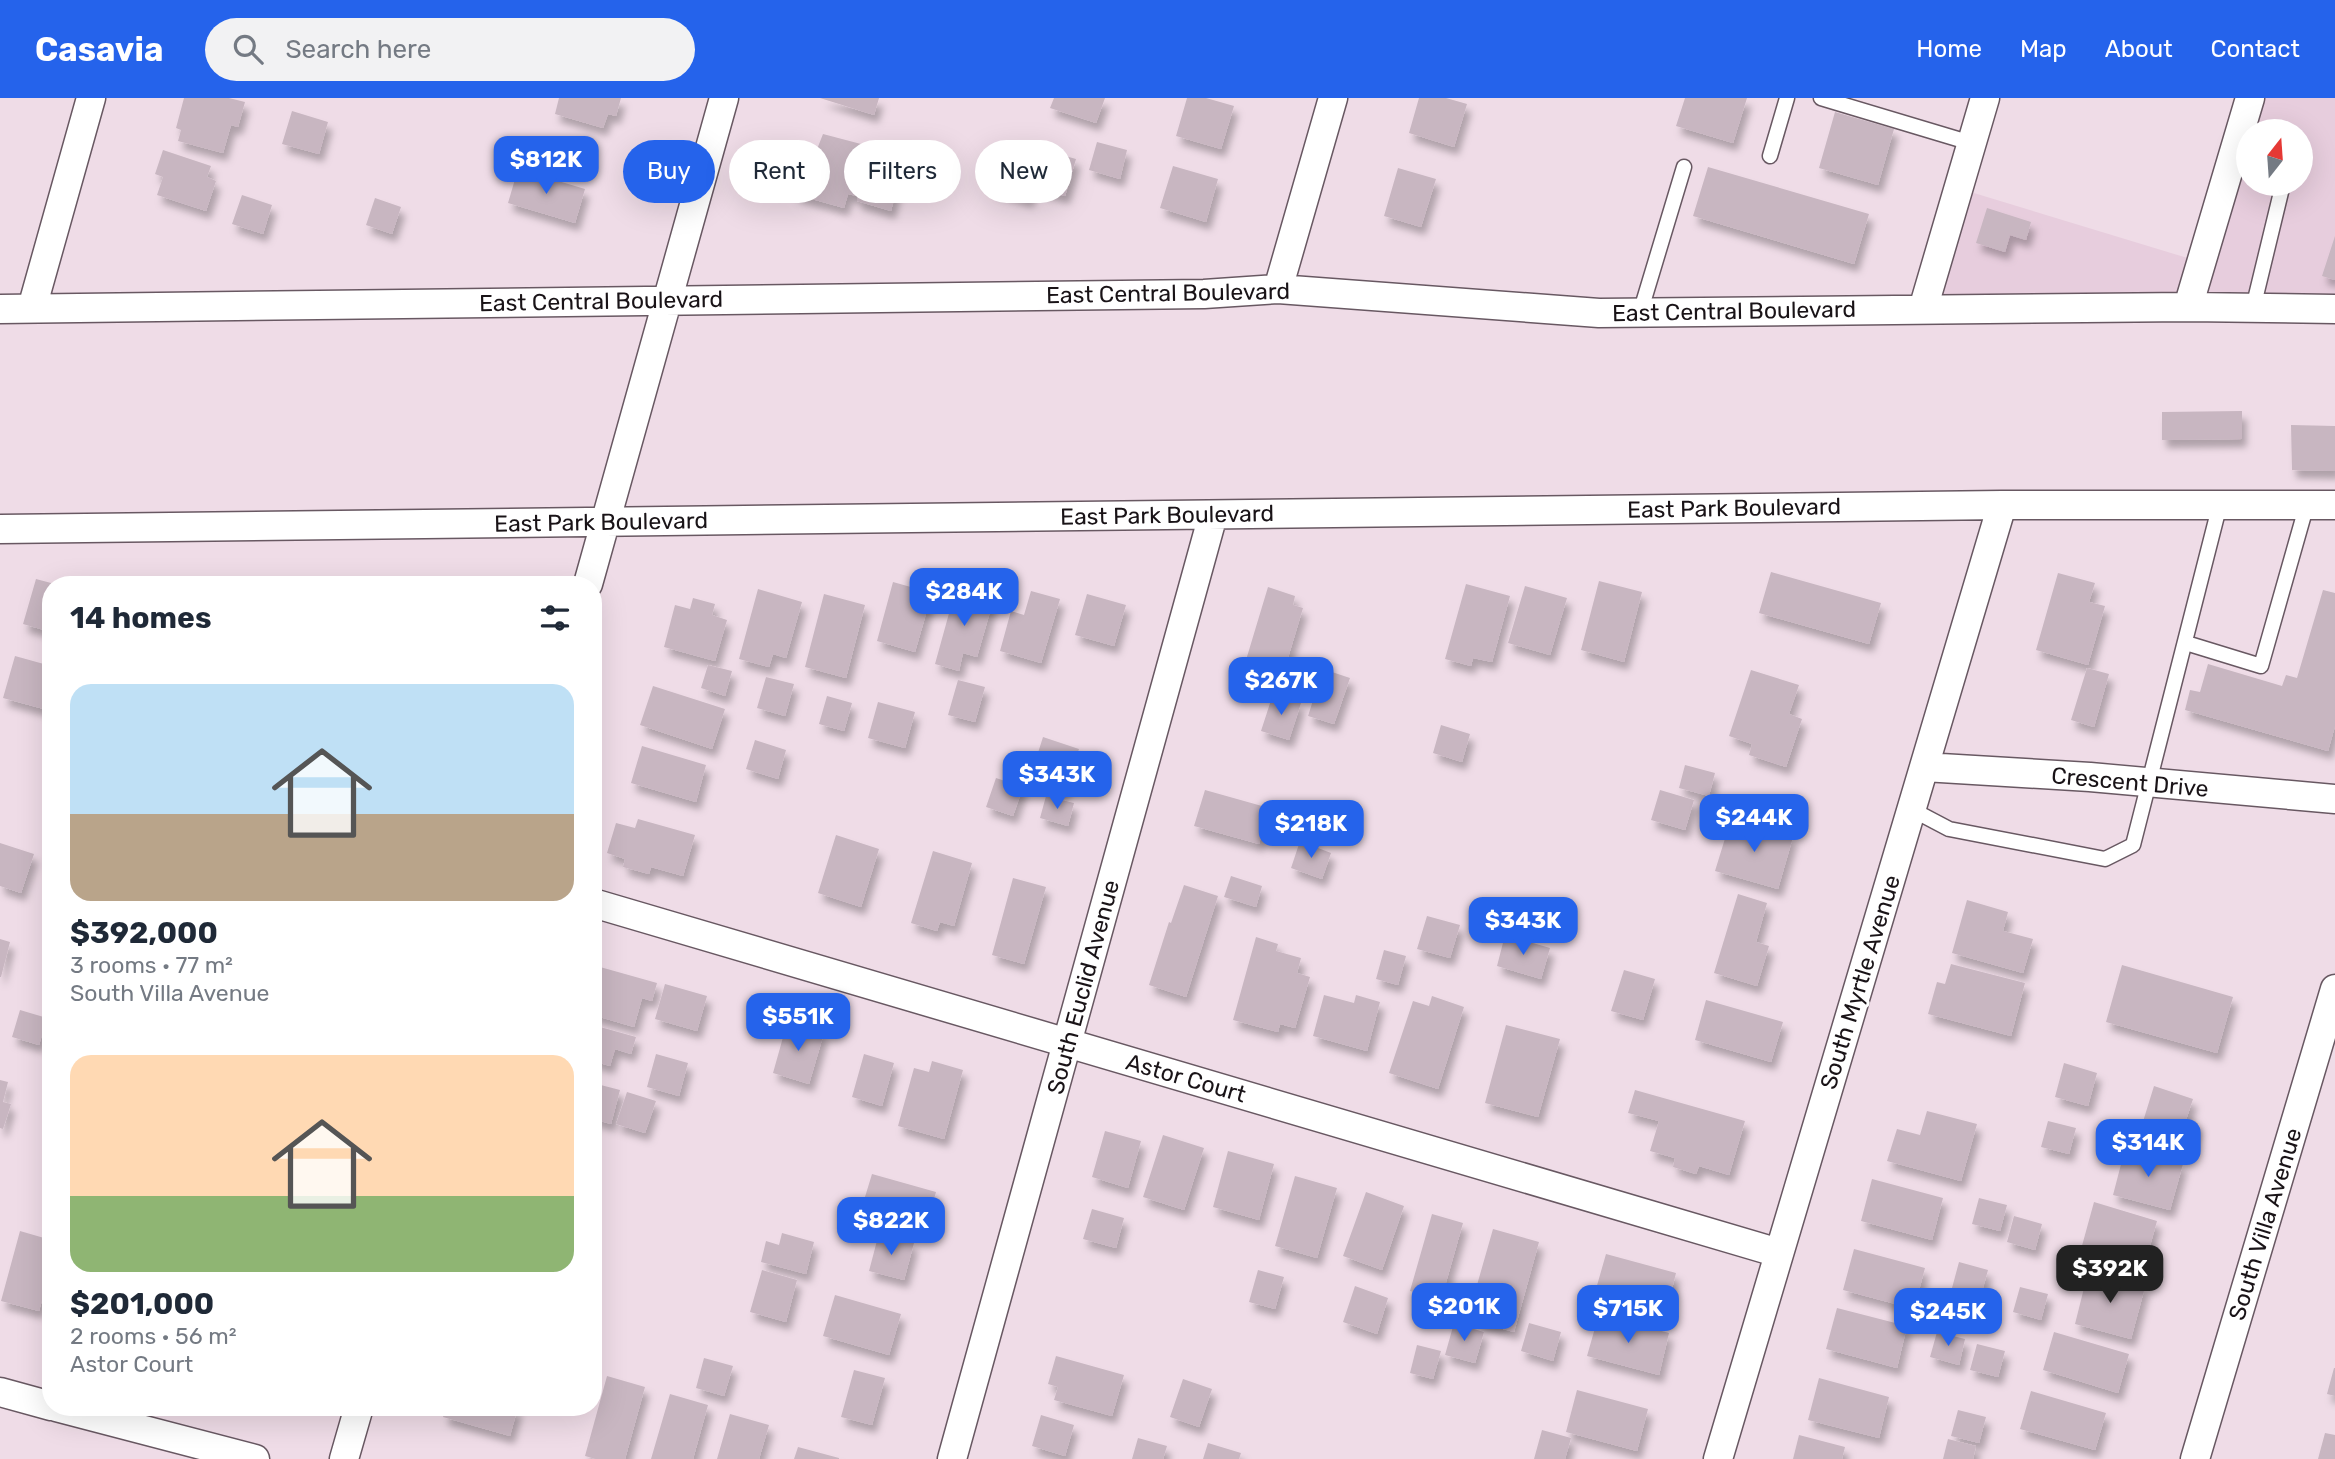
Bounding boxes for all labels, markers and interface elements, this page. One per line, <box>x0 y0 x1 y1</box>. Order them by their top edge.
search box <box>205 18 695 81</box>
text: Casavia <box>35 30 163 69</box>
icon: search <box>229 30 267 68</box>
text: Search here <box>285 34 431 65</box>
text: Home <box>1916 35 1982 63</box>
text: Map <box>2020 35 2067 63</box>
text: About <box>2105 35 2173 63</box>
text: Contact <box>2211 35 2300 63</box>
north arrow <box>2236 119 2314 196</box>
map controls <box>2236 119 2313 196</box>
pin: $812K <box>497 136 595 196</box>
chip: Buy <box>623 140 715 203</box>
chip: Rent <box>729 140 830 203</box>
chip: Filters <box>844 140 961 203</box>
chip: New <box>975 140 1072 203</box>
text: $812K <box>510 145 582 173</box>
street label: East Central Boulevard <box>1046 277 1290 309</box>
street label: East Central Boulevard <box>479 285 723 317</box>
street label: East Central Boulevard <box>1612 295 1856 327</box>
street label: East Park Boulevard <box>1627 492 1841 524</box>
street label: East Park Boulevard <box>1060 499 1274 531</box>
street label: East Park Boulevard <box>494 506 708 538</box>
pin: $284K <box>915 568 1013 628</box>
text: $284K <box>926 577 1002 605</box>
icon: filters <box>536 599 574 637</box>
text: 14 homes <box>70 600 212 636</box>
pin: $267K <box>1232 658 1330 717</box>
text: $267K <box>1245 666 1317 694</box>
icon: home <box>259 730 385 856</box>
pin: $343K <box>1008 752 1106 811</box>
text: $343K <box>1019 760 1095 788</box>
street label: Crescent Drive <box>2050 761 2210 803</box>
pin: $244K <box>1705 794 1803 854</box>
pin: $218K <box>1262 800 1360 860</box>
text: $244K <box>1716 803 1792 831</box>
text: $218K <box>1275 809 1347 837</box>
street label: South Myrtle Avenue <box>1814 871 1906 1093</box>
street label: South Euclid Avenue <box>1041 877 1125 1097</box>
pin: $343K <box>1474 898 1572 957</box>
text: $343K <box>1485 906 1561 934</box>
text: $392,000 <box>70 915 218 951</box>
text: 3 rooms · 77 m² <box>70 951 233 979</box>
text: South Villa Avenue <box>70 979 269 1007</box>
pin: $551K <box>749 993 847 1053</box>
text: $551K <box>762 1002 834 1030</box>
street label: Astor Court <box>1123 1048 1249 1108</box>
icon: home <box>259 1101 385 1227</box>
pin: $314K <box>2099 1119 2197 1179</box>
street label: South Villa Avenue <box>2222 1125 2308 1323</box>
text: $314K <box>2112 1128 2184 1156</box>
pin: $822K <box>842 1198 940 1257</box>
text: $822K <box>853 1206 929 1234</box>
pin: $392K <box>2061 1246 2159 1305</box>
text: $392K <box>2072 1254 2148 1282</box>
pin: $201K <box>1415 1284 1513 1343</box>
text: $201,000 <box>70 1286 214 1322</box>
pin: $715K <box>1579 1286 1677 1345</box>
pin: $245K <box>1899 1288 1997 1348</box>
text: $201K <box>1428 1292 1500 1320</box>
text: $715K <box>1593 1294 1663 1322</box>
text: $245K <box>1910 1297 1986 1325</box>
text: 2 rooms · 56 m² <box>70 1322 237 1350</box>
text: Astor Court <box>70 1350 193 1378</box>

